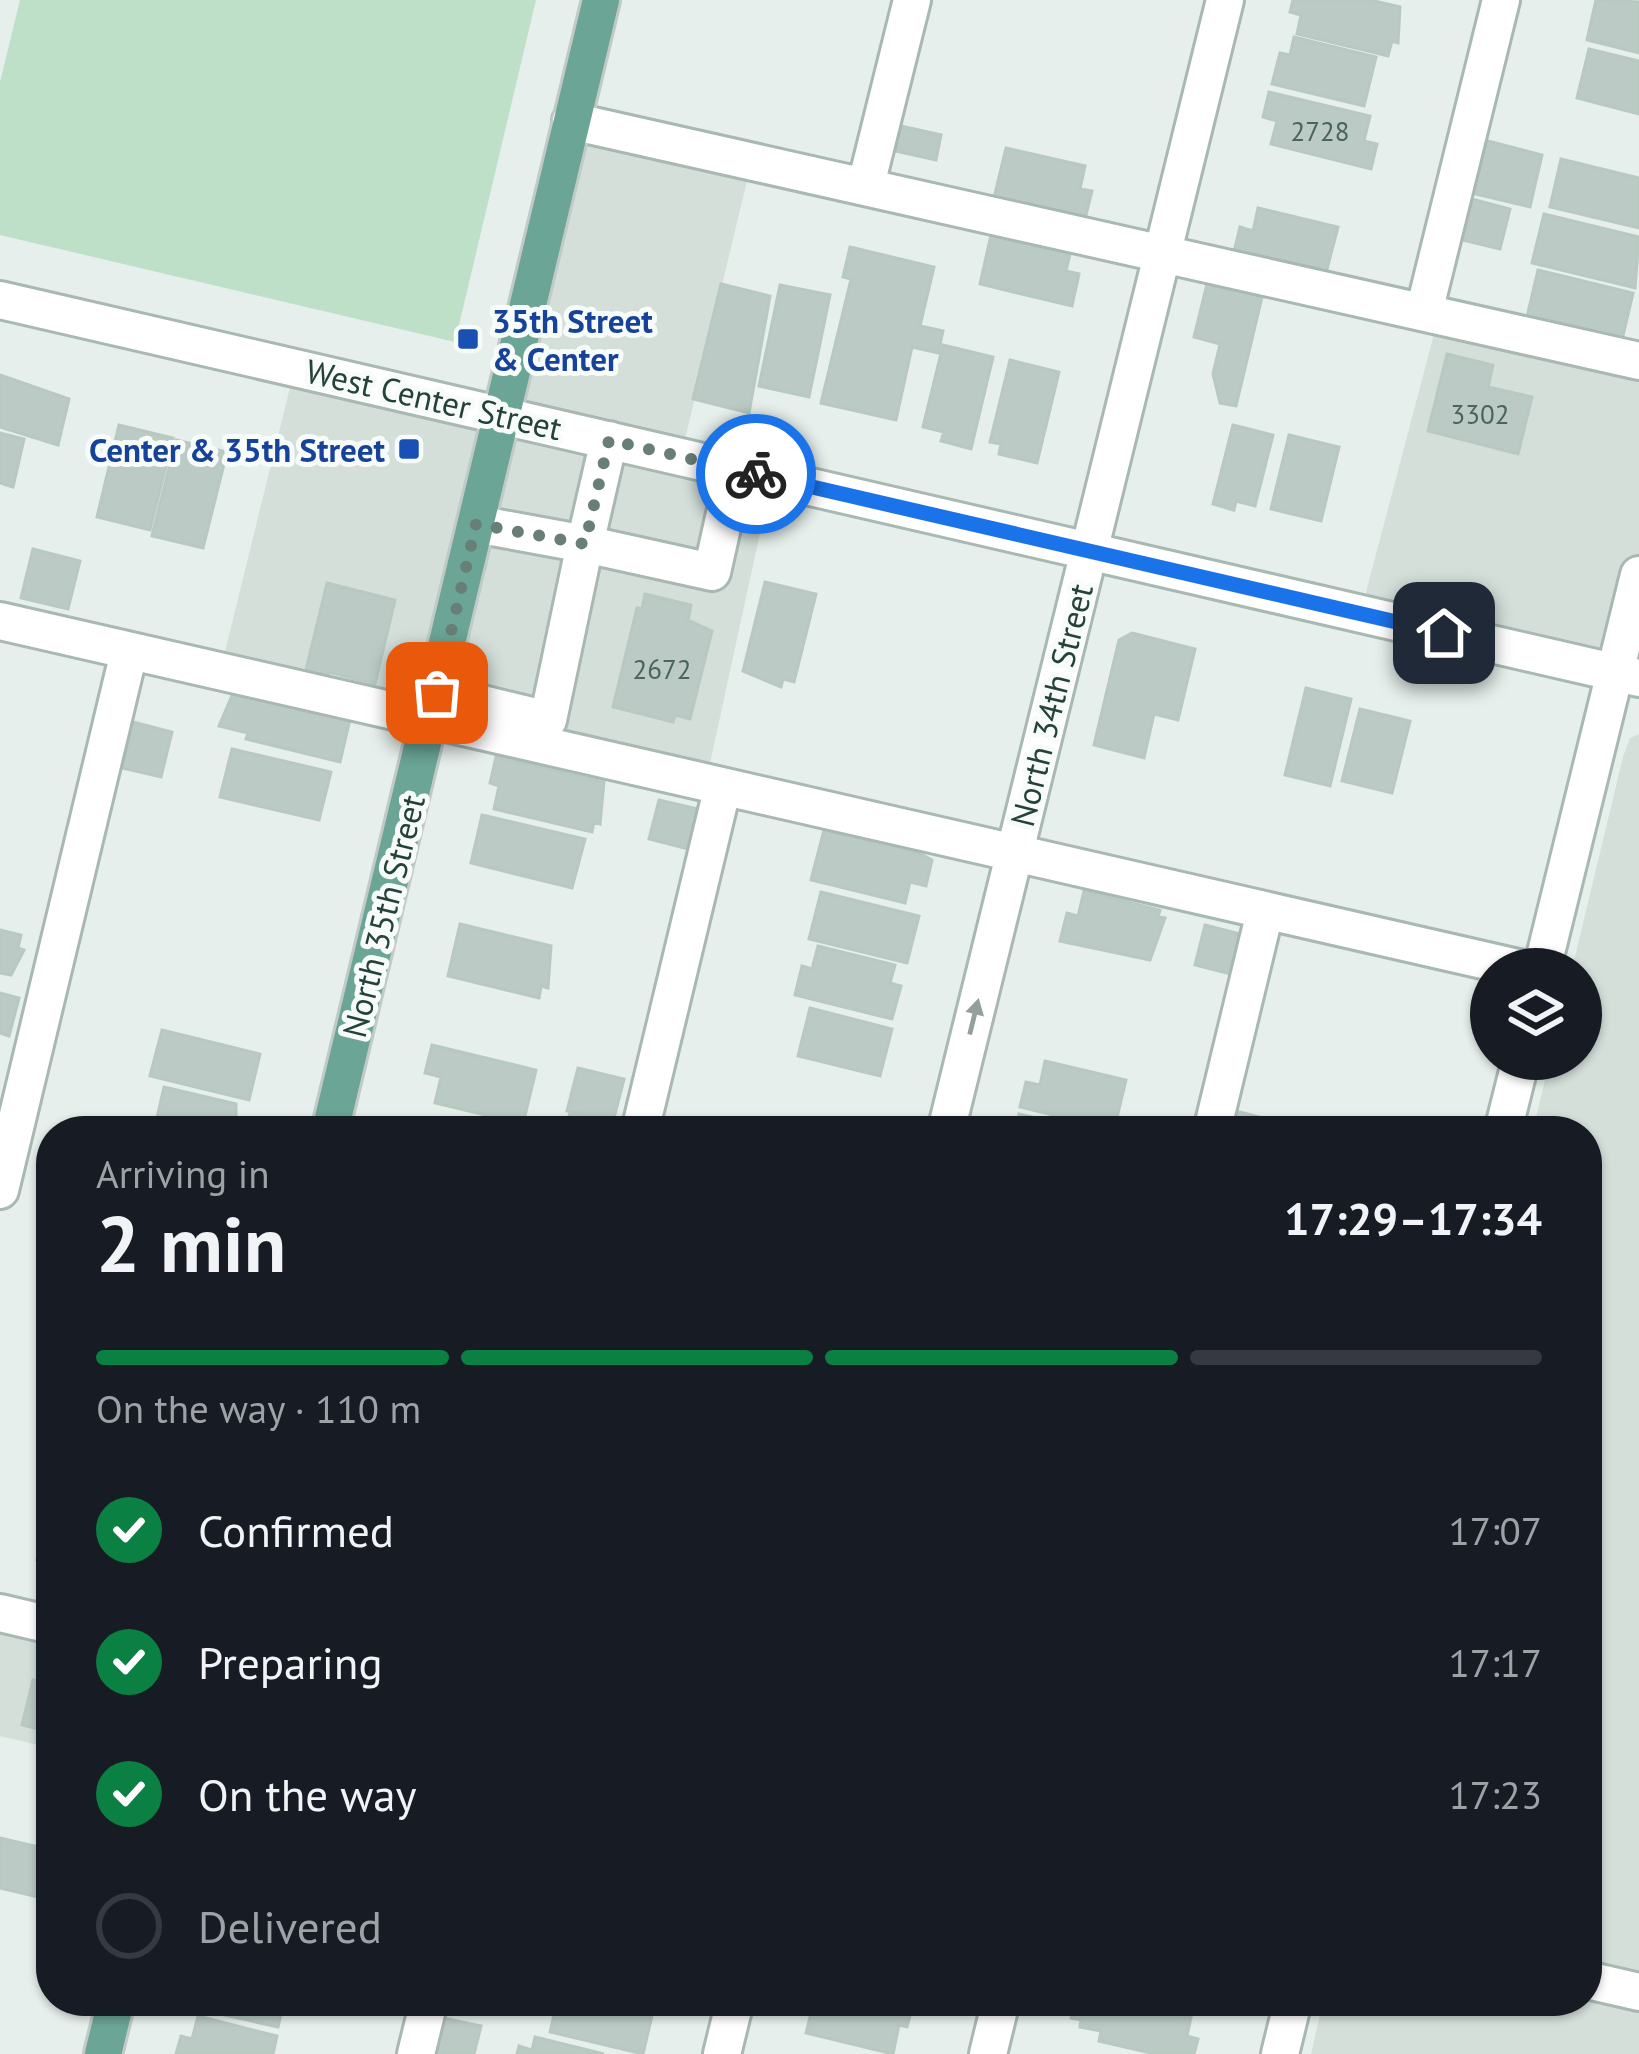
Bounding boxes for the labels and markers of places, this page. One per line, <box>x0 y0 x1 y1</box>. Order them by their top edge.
place label: 35th Street & Center <box>492 299 653 380</box>
marker: 35th Street & Center <box>455 326 481 352</box>
place label: Center & 35th Street <box>89 428 385 471</box>
marker: Center & 35th Street <box>396 436 422 462</box>
pin <box>1393 582 1495 684</box>
pin <box>386 642 488 744</box>

